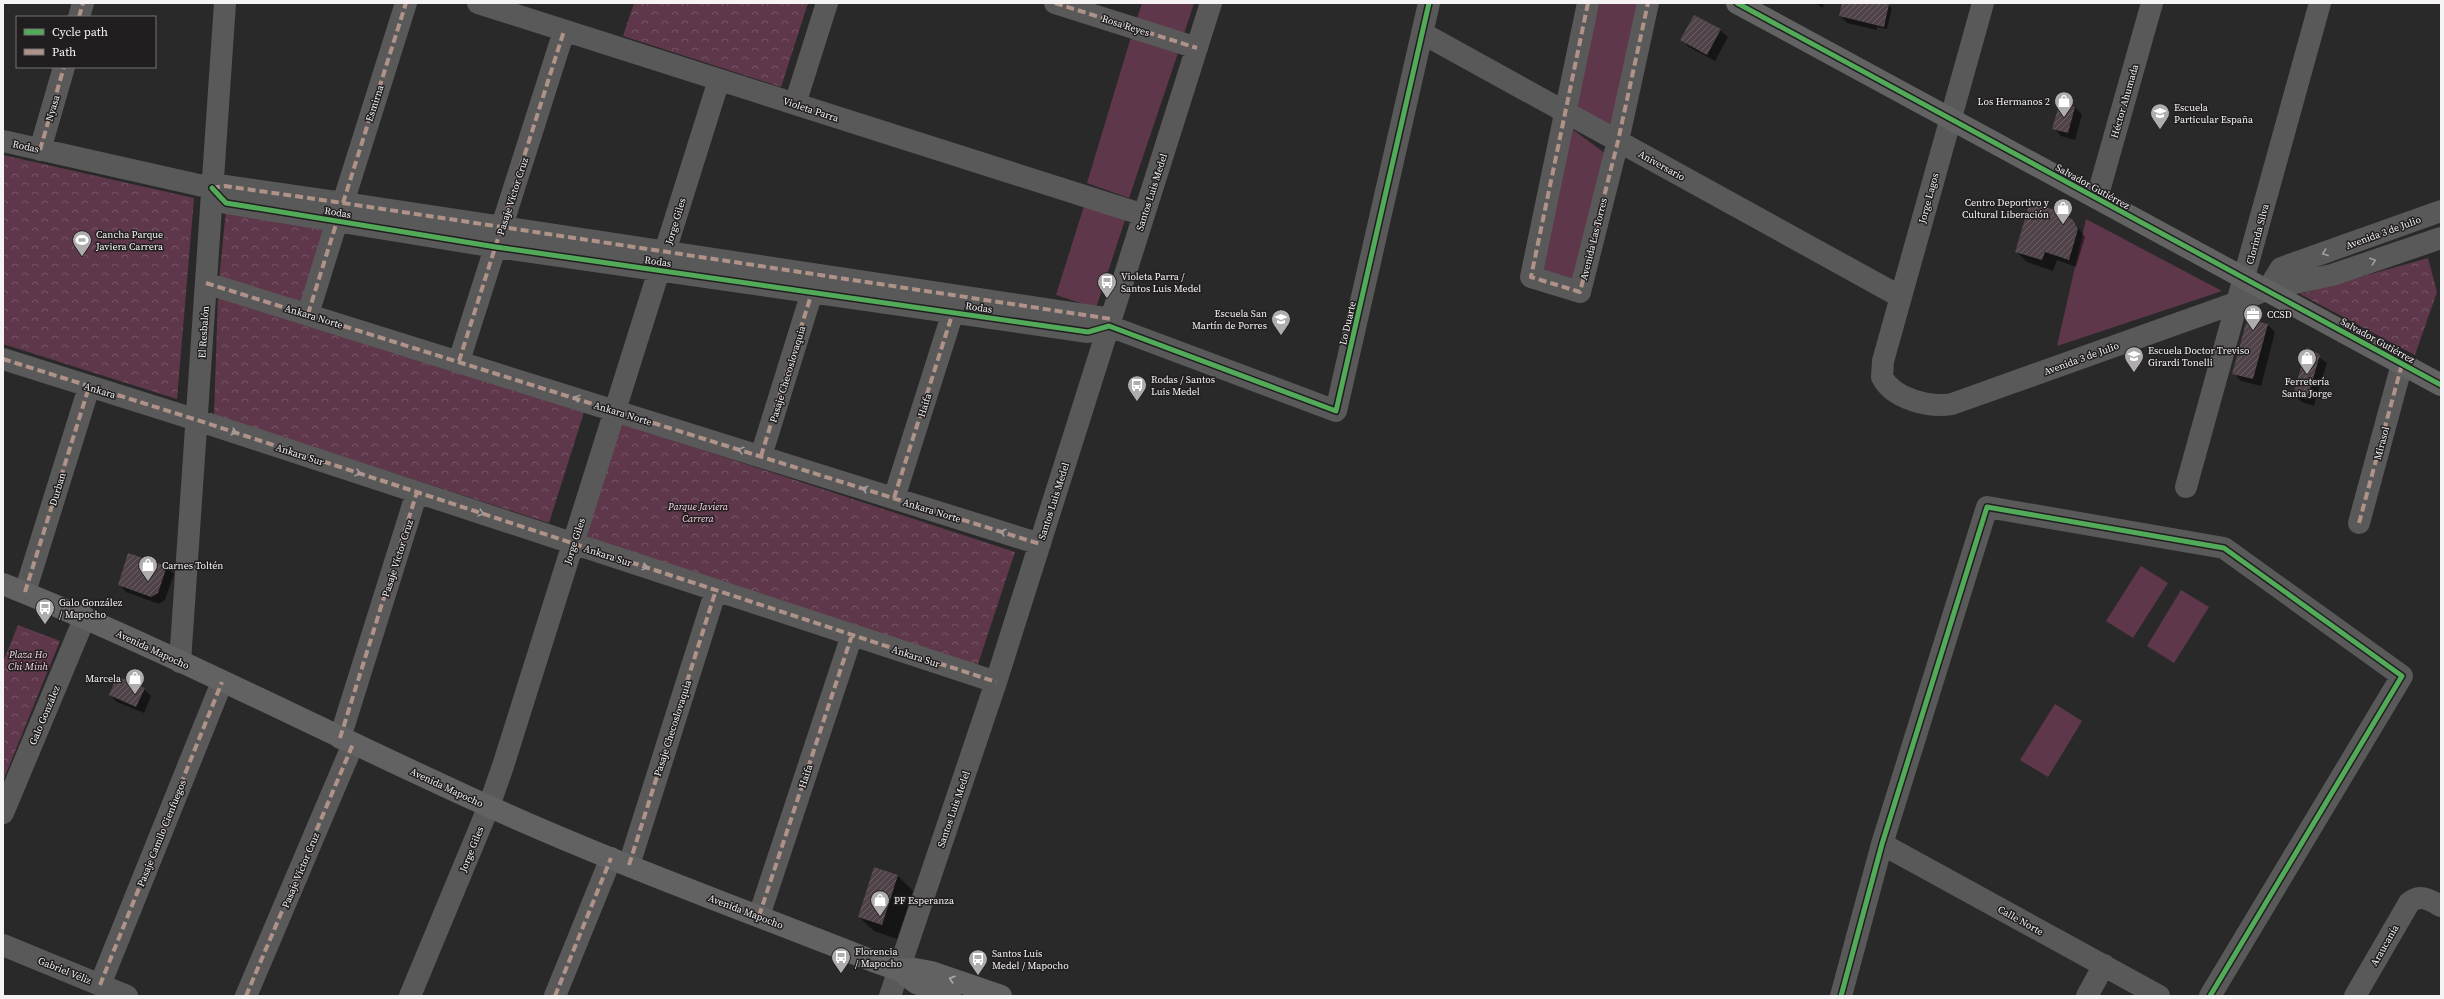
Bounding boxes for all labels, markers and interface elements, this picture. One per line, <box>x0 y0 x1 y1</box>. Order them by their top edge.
street label: Rosa Reyes <box>1100 12 1151 39</box>
legend <box>16 16 156 68</box>
text: Cycle path <box>52 24 108 40</box>
text: Path <box>52 44 76 60</box>
street label: Héctor Ahumada <box>2108 62 2141 140</box>
street label: Esmirna <box>362 82 387 123</box>
shop icon: Los Hermanos 2 <box>2053 90 2075 118</box>
street label: Nyasa <box>42 93 63 123</box>
street label: Violeta Parra <box>781 94 841 125</box>
place label: Los Hermanos 2 <box>1978 95 2050 108</box>
place label: Escuela Particular España <box>2174 101 2254 126</box>
school or university icon: Escuela Particular España <box>2149 102 2171 130</box>
street label: Rodas <box>11 137 40 156</box>
street label: Aniversario <box>1636 147 1688 184</box>
street label: Santos Luis Medel <box>1133 152 1170 232</box>
street label: Pasaje Víctor Cruz <box>494 155 531 237</box>
street label: Salvador Gutiérrez <box>2053 161 2132 212</box>
street label: Jorge Lagos <box>1915 172 1941 226</box>
street label: Jorge Giles <box>662 196 689 247</box>
place label: Centro Deportivo y Cultural Liberación <box>1962 196 2050 221</box>
street label: Avenida Las Torres <box>1577 197 1610 282</box>
shop icon: Centro Deportivo y Cultural Liberación <box>2052 197 2074 225</box>
street label: Clorinda Silva <box>2243 202 2272 266</box>
street label: Rodas <box>324 204 352 221</box>
street label: Avenida 3 de Julio <box>2344 213 2423 252</box>
place label: Cancha Parque Javiera Carrera <box>95 228 164 253</box>
sports icon: Cancha Parque Javiera Carrera <box>71 229 93 257</box>
one-way arrow <box>2322 248 2329 256</box>
street label: Rodas <box>644 253 672 270</box>
one-way arrow <box>2369 257 2376 266</box>
place label: Violeta Parra / Santos Luis Medel <box>1121 270 1201 295</box>
bus stop icon: Violeta Parra / Santos Luis Medel <box>1096 271 1118 299</box>
street label: Rodas <box>965 299 993 316</box>
street label: Lo Duarte <box>1336 300 1359 346</box>
street label: Ankara Norte <box>283 301 345 332</box>
office icon: CCSD <box>2242 303 2264 331</box>
street label: El Resbalón <box>195 305 212 359</box>
place label: Escuela San Martín de Porres <box>1192 307 1267 332</box>
school or university icon: Escuela San Martín de Porres <box>1270 308 1292 336</box>
place label: CCSD <box>2267 308 2292 321</box>
street label: Salvador Gutiérrez <box>2338 315 2417 366</box>
street label: Pasaje Checoslovaquia <box>767 323 809 424</box>
street label: Avenida 3 de Julio <box>2042 339 2121 378</box>
place label: Escuela Doctor Treviso Girardi Tonelli <box>2148 344 2250 369</box>
school or university icon: Escuela Doctor Treviso Girardi Tonelli <box>2123 345 2145 373</box>
shop icon: Ferretería Santa Jorge <box>2296 347 2318 375</box>
place label: Rodas / Santos Luis Medel <box>1151 373 1215 398</box>
bus stop icon: Rodas / Santos Luis Medel <box>1126 374 1148 402</box>
place label: Ferretería Santa Jorge <box>2282 375 2332 400</box>
street label: Ankara <box>82 380 118 402</box>
street label: Haifa <box>915 391 935 419</box>
one-way arrow <box>574 394 581 403</box>
street label: Ankara Norte <box>592 398 654 429</box>
street label: Mirasol <box>2371 425 2392 461</box>
one-way arrow <box>231 428 238 436</box>
street label: Ankara Sur <box>274 441 326 469</box>
one-way arrow <box>738 446 745 455</box>
street label: Santos Luis Medel <box>1035 461 1072 541</box>
one-way arrow <box>354 468 361 477</box>
street label: Durban <box>46 471 69 507</box>
one-way arrow <box>862 485 869 494</box>
street label: Ankara Norte <box>901 495 963 526</box>
park label: Parque Javiera Carrera <box>667 500 729 525</box>
one-way arrow <box>478 509 485 517</box>
street label: Jorge Giles <box>561 516 588 567</box>
street label: Pasaje Víctor Cruz <box>379 517 416 599</box>
one-way arrow <box>999 528 1006 537</box>
street label: Ankara Sur <box>582 542 634 570</box>
shop icon: Carnes Toltén <box>137 554 159 582</box>
place label: Carnes Toltén <box>162 559 223 572</box>
one-way arrow <box>641 562 648 571</box>
place label: Galo González / Mapocho <box>59 596 123 621</box>
bus stop icon: Galo González / Mapocho <box>34 597 56 625</box>
street label: Avenida Mapocho <box>114 627 192 672</box>
street label: Ankara Sur <box>890 643 942 671</box>
park label: Plaza Ho Chi Minh <box>8 648 49 673</box>
shop icon: Marcela <box>124 667 146 695</box>
place label: Marcela <box>85 672 122 685</box>
street label: Pasaje Checoslovaquia <box>651 677 694 778</box>
street label: Galo González <box>26 683 63 747</box>
street label: Haifa <box>796 762 816 790</box>
street label: Avenida Mapocho <box>408 765 486 810</box>
street label: Santos Luis Medel <box>934 769 973 849</box>
street label: Pasaje Camilo Cienfuegos <box>134 778 189 889</box>
street label: Jorge Giles <box>456 825 486 875</box>
street label: Pasaje Víctor Cruz <box>279 830 322 910</box>
shop icon: PF Esperanza <box>869 889 891 917</box>
street label: Avenida Mapocho <box>706 891 786 932</box>
place label: PF Esperanza <box>894 894 955 907</box>
street label: Calle Norte <box>1996 903 2046 938</box>
street label: Araucanía <box>2367 921 2402 968</box>
place label: Florencia / Mapocho <box>855 945 902 970</box>
bus stop icon: Florencia / Mapocho <box>830 946 852 974</box>
place label: Santos Luis Medel / Mapocho <box>992 947 1069 972</box>
bus stop icon: Santos Luis Medel / Mapocho <box>967 948 989 976</box>
street label: Gabriel Véliz <box>36 954 94 987</box>
one-way arrow <box>949 975 956 984</box>

